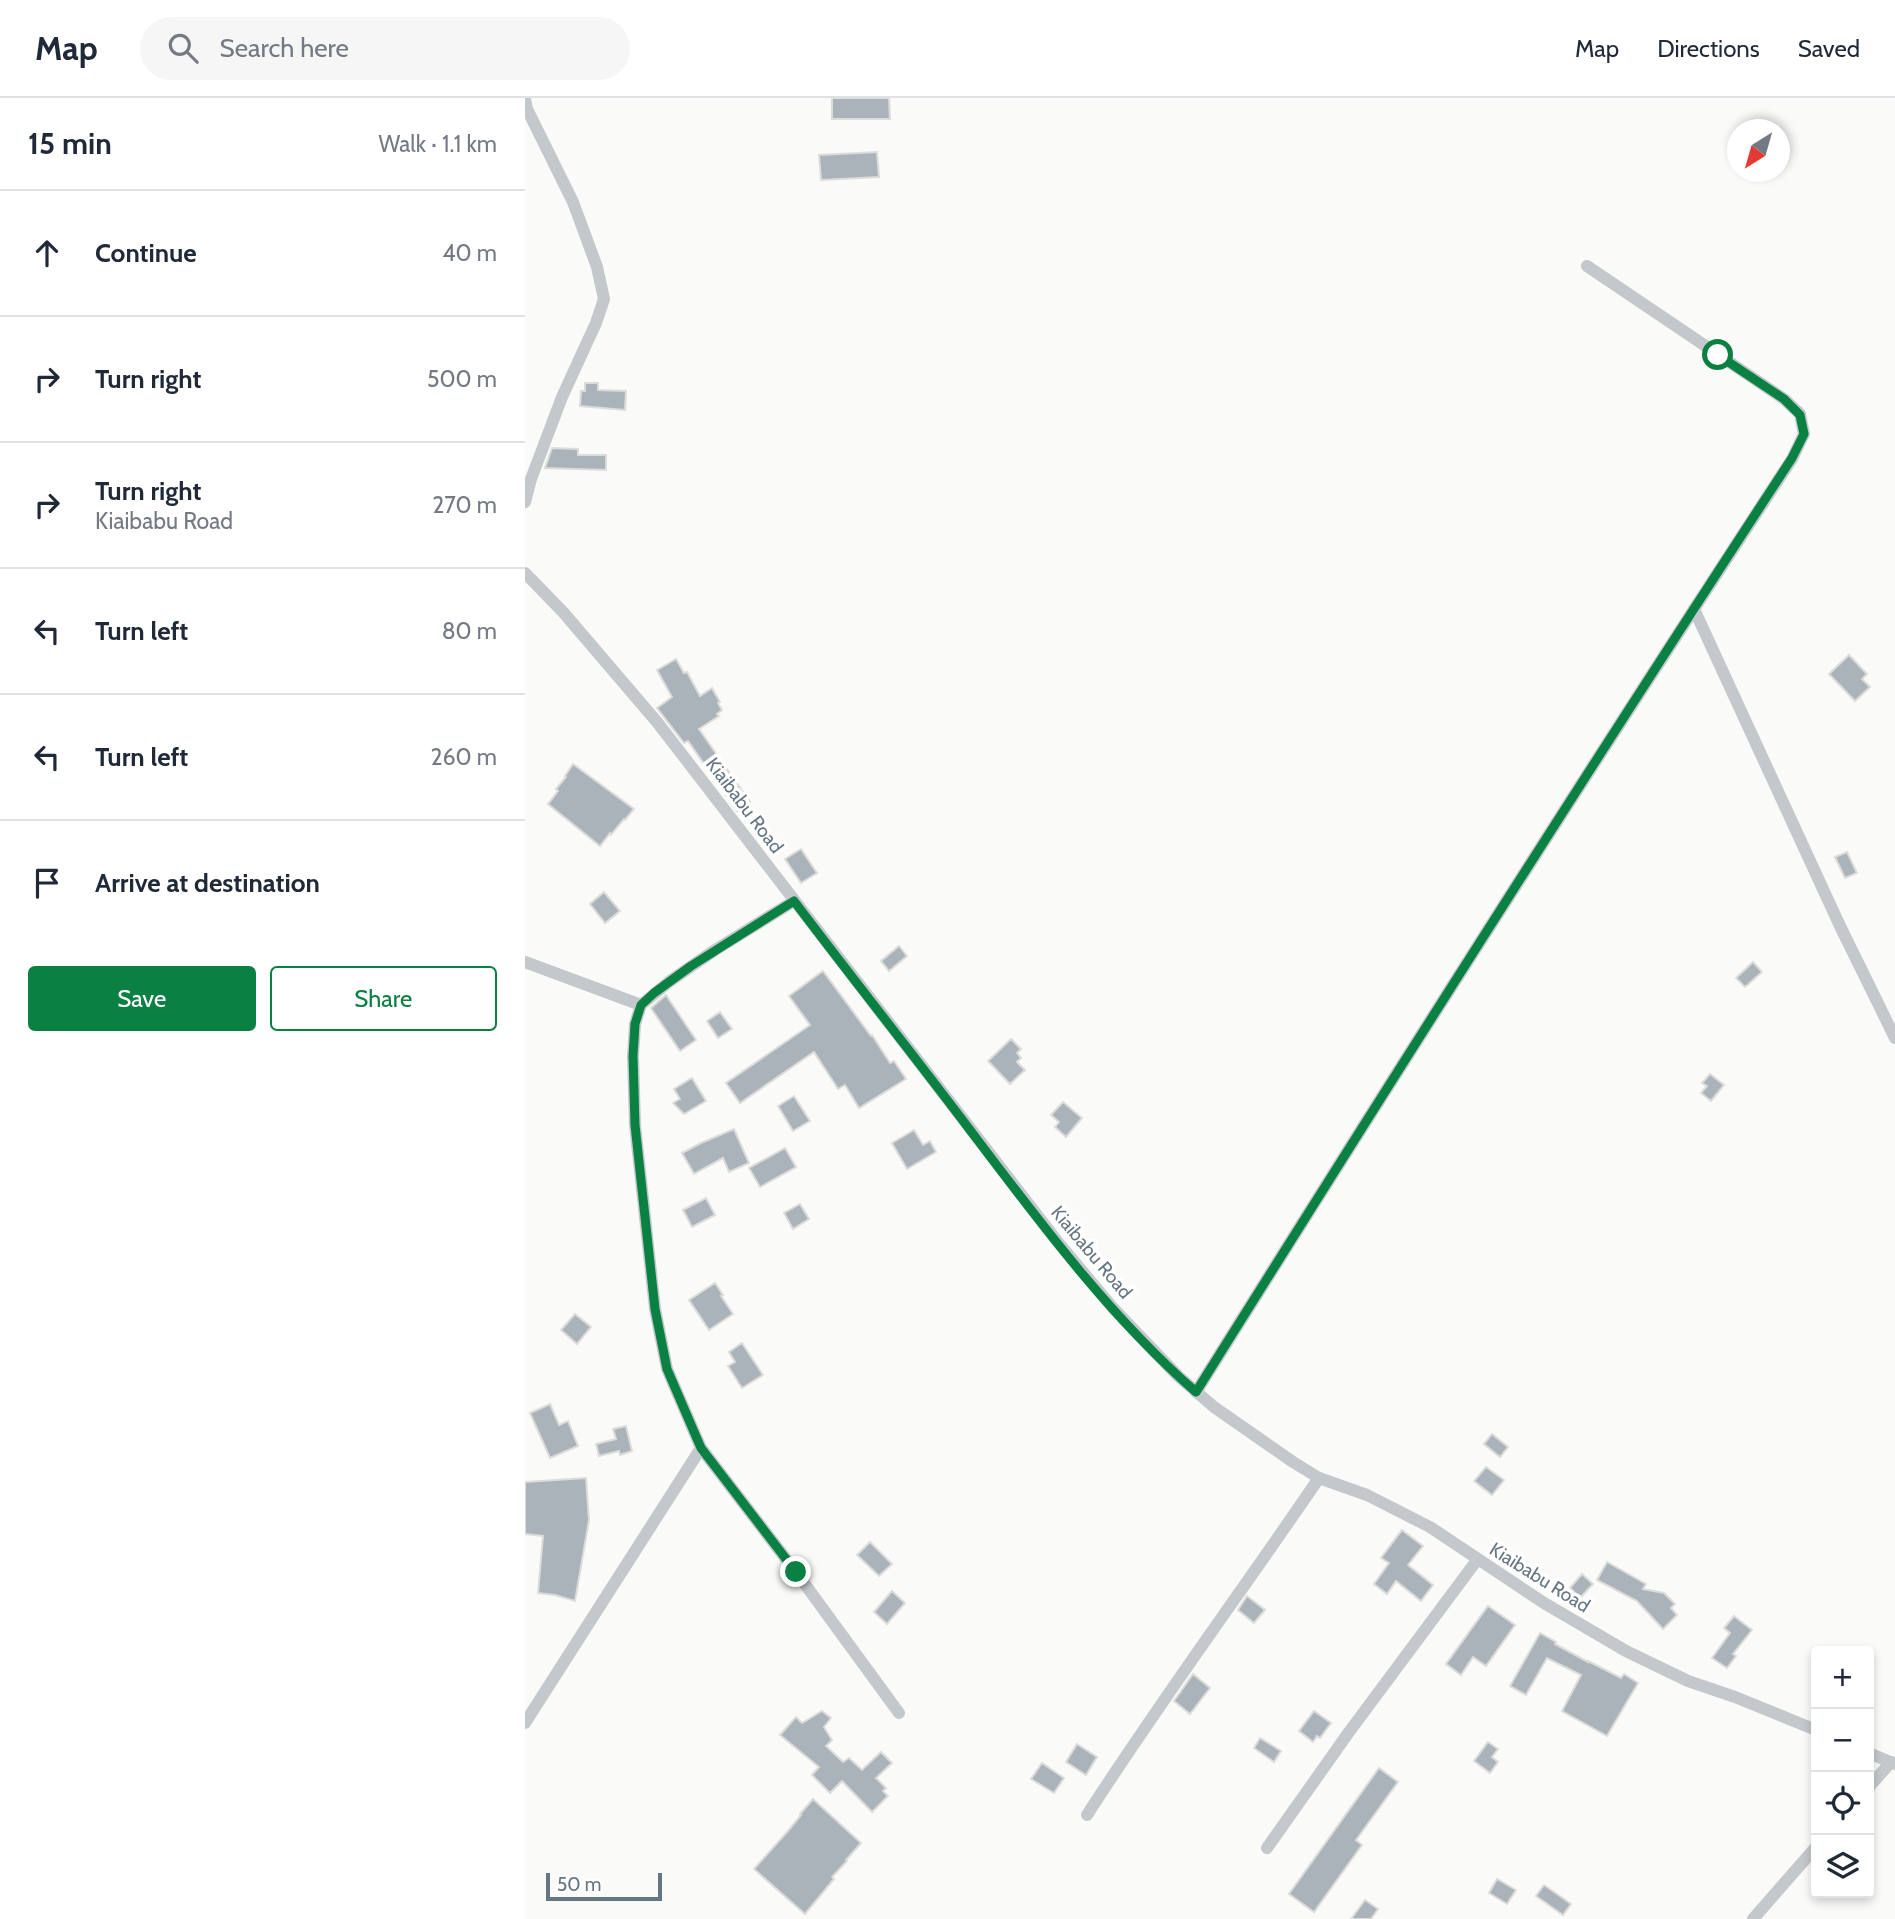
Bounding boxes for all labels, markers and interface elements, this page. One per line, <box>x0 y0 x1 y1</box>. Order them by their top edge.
search box <box>140 17 630 80</box>
text: Map <box>35 28 98 68</box>
icon: search <box>164 29 202 67</box>
text: Search here <box>220 32 349 64</box>
text: Map <box>1575 34 1619 63</box>
text: Directions <box>1657 34 1760 63</box>
text: Saved <box>1798 34 1860 63</box>
north arrow <box>1727 119 1790 182</box>
text: 15 min <box>28 125 112 162</box>
text: Walk · 1.1 km <box>378 130 497 158</box>
icon: ahead <box>28 234 66 272</box>
text: Continue <box>95 237 197 269</box>
text: 40 m <box>442 239 497 267</box>
route start <box>1702 339 1733 370</box>
icon: right <box>28 360 66 398</box>
text: Turn right <box>95 363 201 395</box>
text: 500 m <box>427 365 497 393</box>
text: Turn right <box>95 475 201 507</box>
icon: right <box>28 486 66 524</box>
text: 270 m <box>432 491 497 519</box>
text: Kiaibabu Road <box>95 507 233 535</box>
icon: left <box>28 612 66 650</box>
text: Turn left <box>95 615 188 647</box>
text: 80 m <box>442 617 497 645</box>
icon: left <box>28 738 66 776</box>
text: Turn left <box>95 741 188 773</box>
text: 260 m <box>430 743 497 771</box>
street label: Kiaibabu Road <box>701 753 788 858</box>
icon: arrive <box>28 864 66 902</box>
text: Arrive at destination <box>95 867 320 899</box>
button: Save <box>28 966 256 1031</box>
button: Share <box>270 966 497 1031</box>
street label: Kiaibabu Road <box>1046 1201 1137 1303</box>
street label: Kiaibabu Road <box>1485 1537 1594 1617</box>
route end <box>780 1556 811 1587</box>
map controls <box>1811 1646 1874 1898</box>
button: + <box>1811 1646 1874 1709</box>
button: − <box>1811 1709 1874 1772</box>
button: locate <box>1811 1772 1874 1835</box>
button: layers <box>1811 1835 1874 1898</box>
scale bar <box>546 1870 661 1902</box>
text: 50 m <box>557 1873 601 1896</box>

